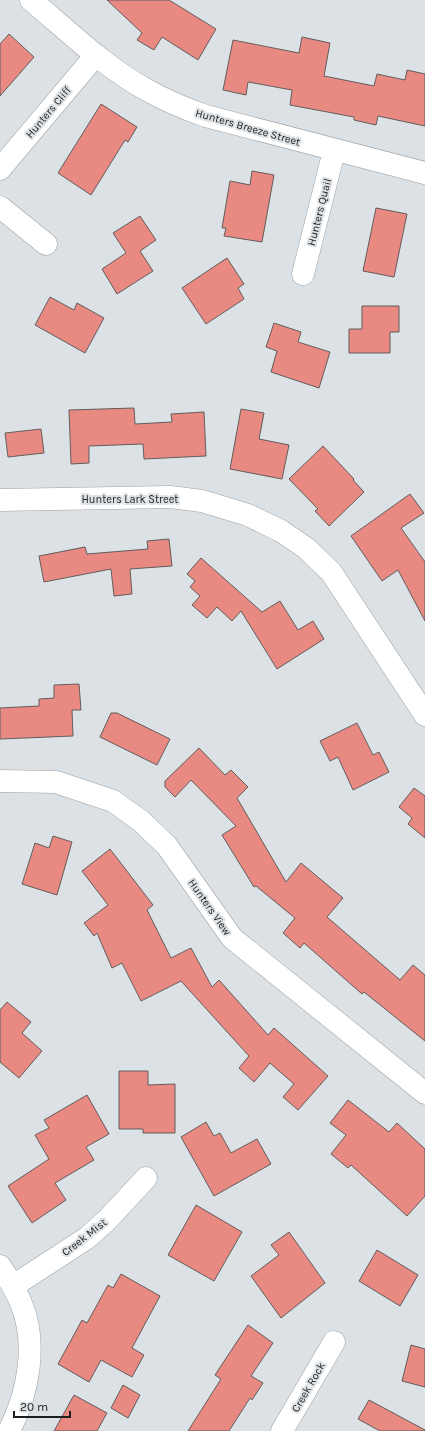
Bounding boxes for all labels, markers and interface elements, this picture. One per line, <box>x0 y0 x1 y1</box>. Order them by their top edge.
street label: Hunters Cliff <box>23 84 74 141</box>
street label: Hunters Breeze Street <box>194 106 302 149</box>
street label: Hunters Quail <box>305 177 334 247</box>
street label: Hunters Lark Street <box>82 493 179 506</box>
street label: Hunters View <box>185 877 234 938</box>
street label: Creek Mist <box>59 1216 109 1259</box>
street label: Creek Rock <box>289 1360 328 1415</box>
scale bar <box>14 1393 70 1419</box>
text: 20 m <box>20 1400 48 1414</box>

